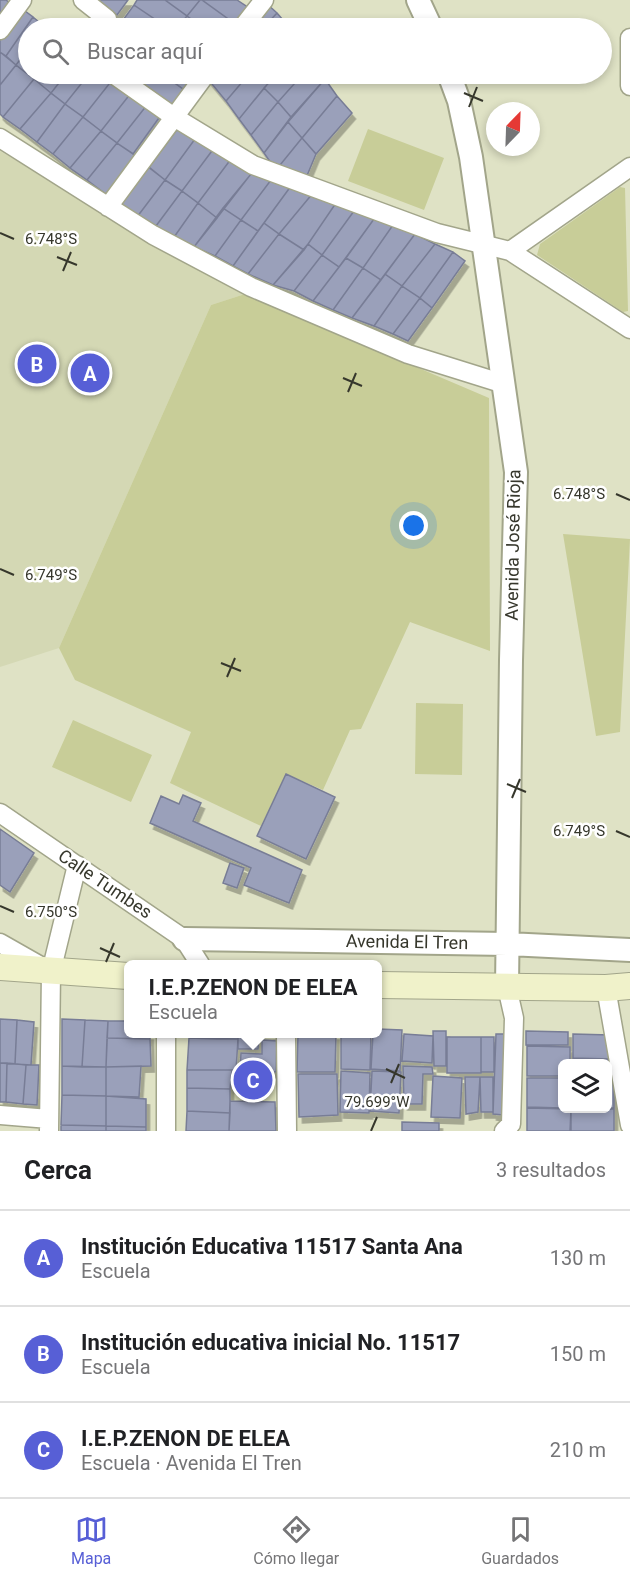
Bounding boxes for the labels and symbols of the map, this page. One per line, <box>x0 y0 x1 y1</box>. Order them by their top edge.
north arrow <box>486 102 540 156</box>
text: 6.748°S <box>25 230 77 248</box>
pin: B <box>18 342 57 386</box>
pin: A <box>70 350 110 395</box>
street label: Avenida José Rioja <box>501 469 524 621</box>
text: 6.748°S <box>553 485 605 503</box>
your location <box>399 511 428 540</box>
text: 6.749°S <box>25 566 77 584</box>
text: 6.749°S <box>553 822 605 840</box>
street label: Calle Tumbes <box>54 845 156 923</box>
text: 6.750°S <box>25 903 77 921</box>
street label: Avenida El Tren <box>346 930 468 953</box>
pin: C <box>234 1058 272 1102</box>
text: 79.699°W <box>344 1093 410 1111</box>

